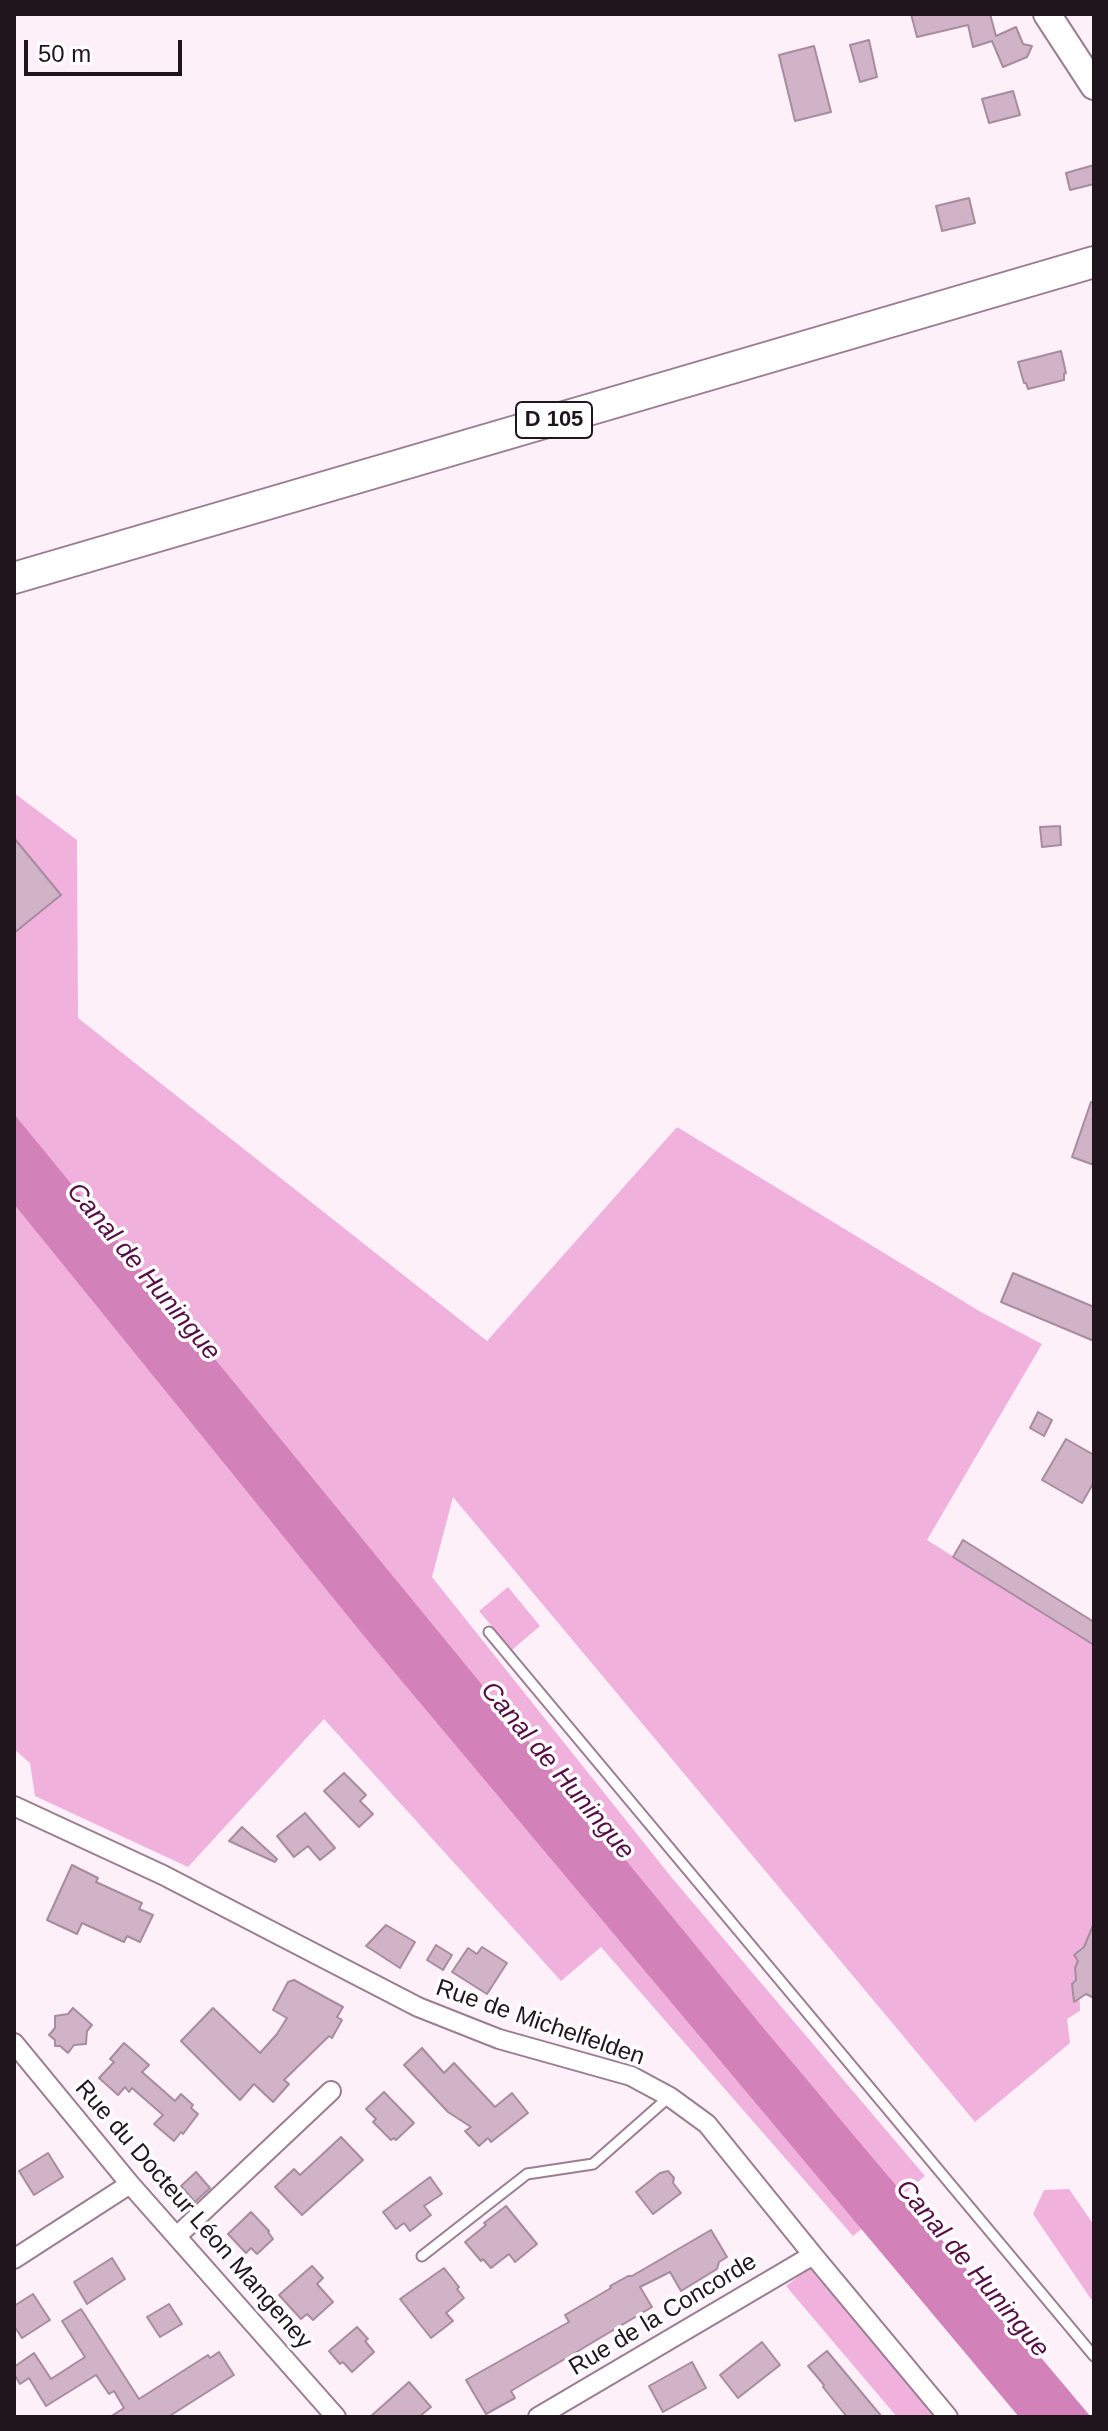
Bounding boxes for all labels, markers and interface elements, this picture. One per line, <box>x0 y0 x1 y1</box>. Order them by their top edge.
scale bar <box>28 24 186 74</box>
text: 50 m <box>38 40 91 67</box>
road number: D 105 <box>516 402 592 438</box>
water label: Canal de Huningue <box>60 1177 226 1367</box>
water label: Canal de Huningue <box>474 1676 640 1866</box>
street label: Rue de Michelfelden <box>432 1974 648 2072</box>
street label: Rue du Docteur Léon Mangeney <box>68 2075 318 2355</box>
water label: Canal de Huningue <box>889 2174 1055 2364</box>
street label: Rue de la Concorde <box>564 2248 762 2382</box>

